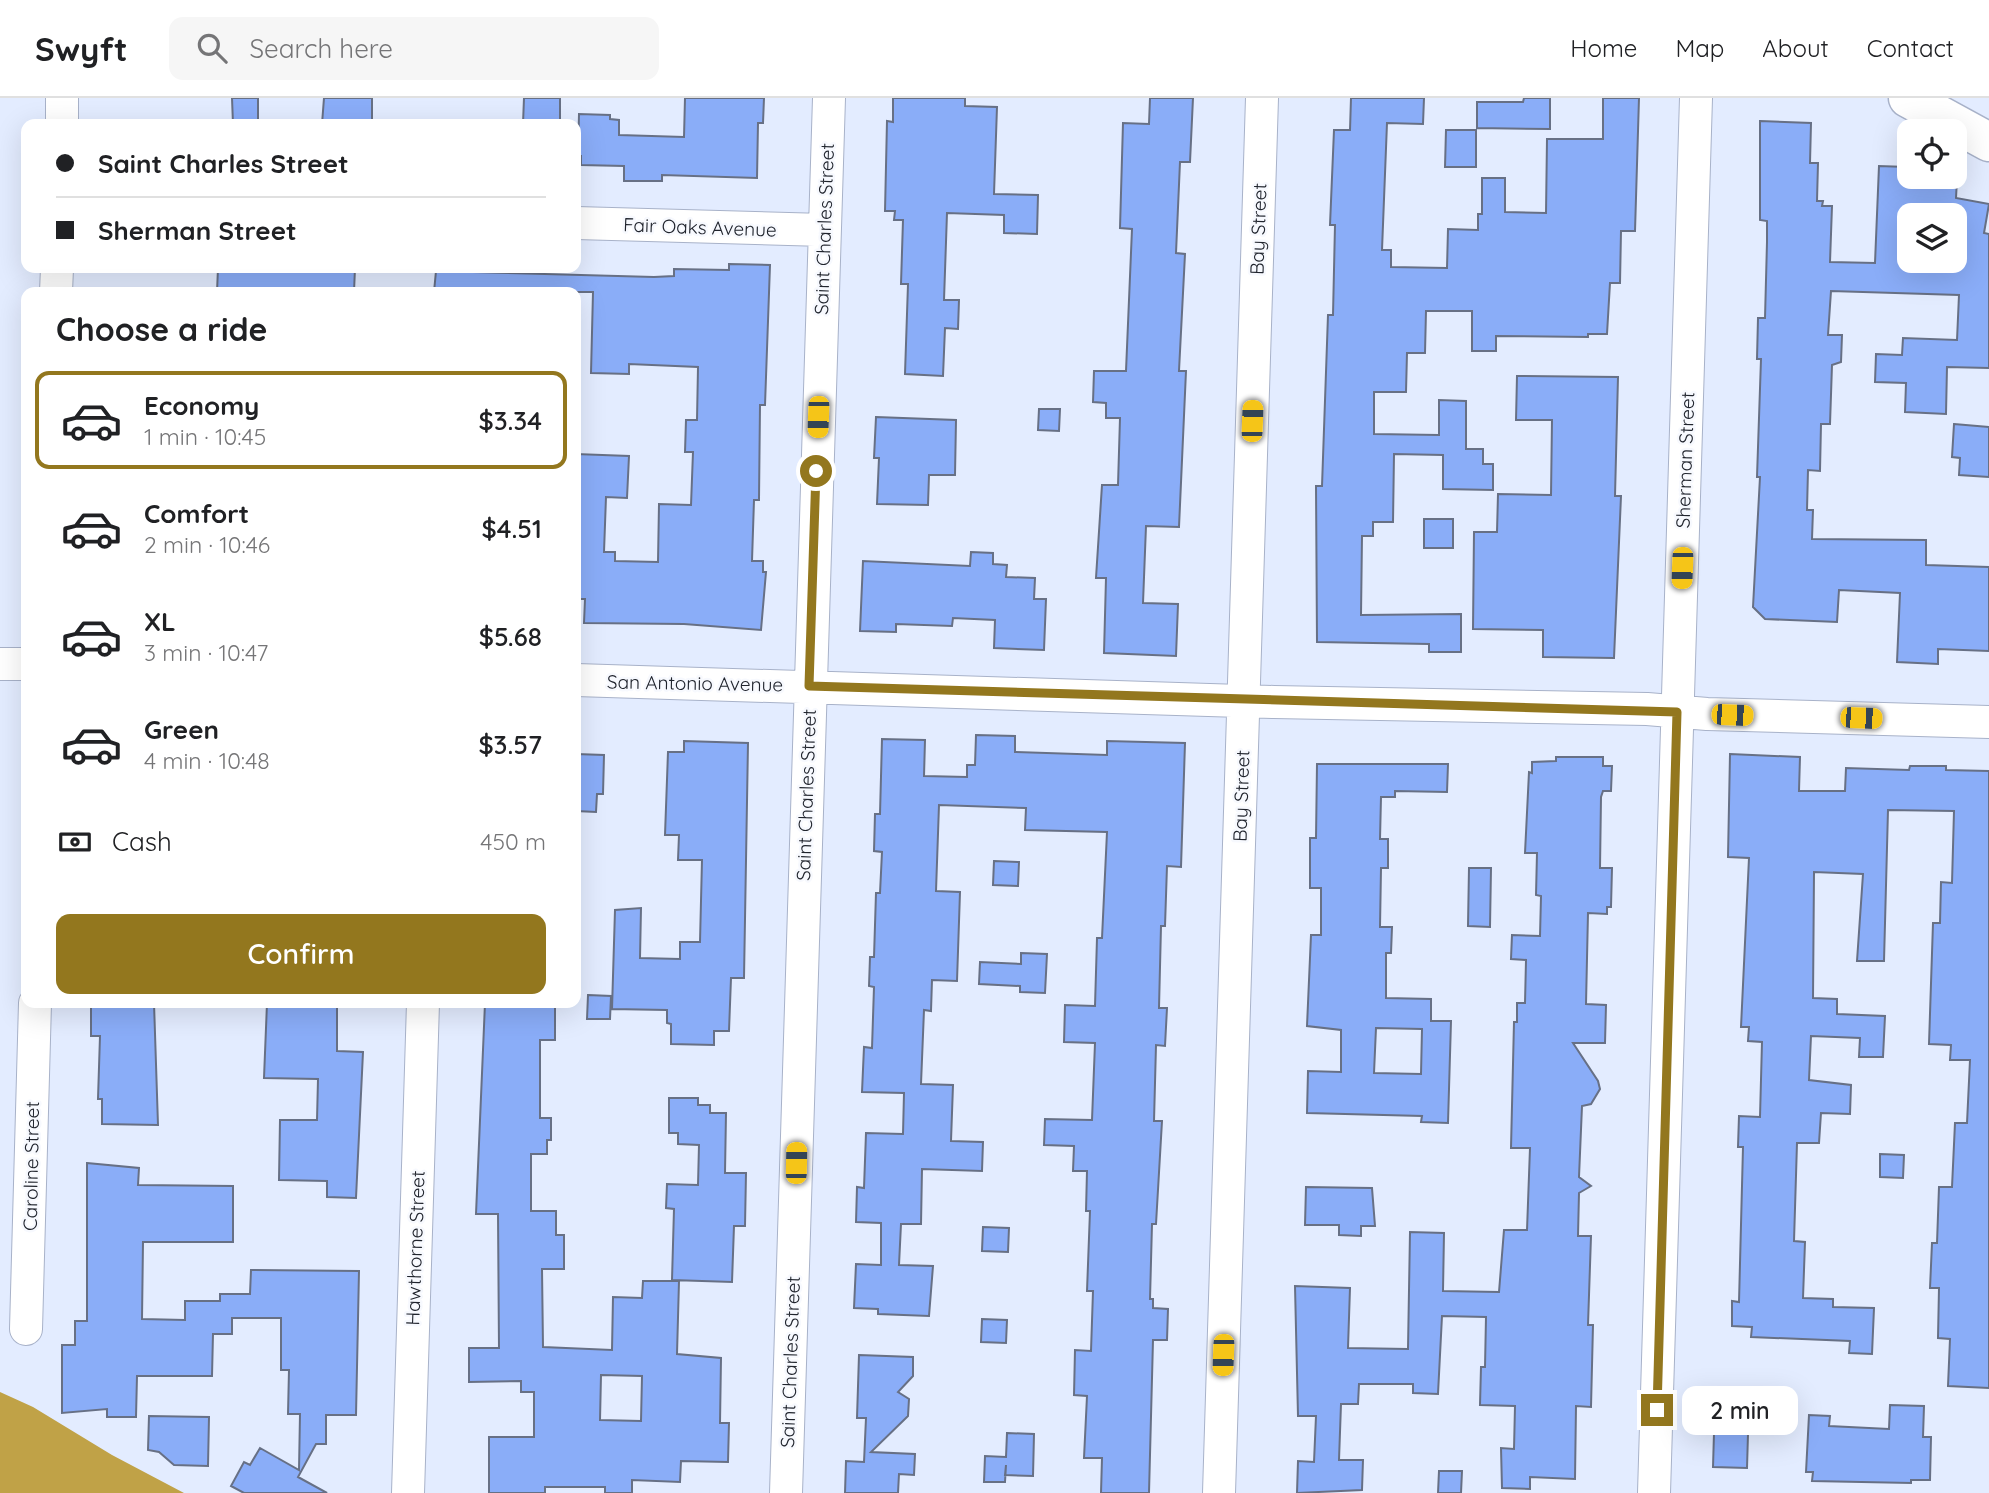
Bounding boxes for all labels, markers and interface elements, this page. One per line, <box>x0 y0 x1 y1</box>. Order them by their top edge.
search box <box>169 17 659 80</box>
text: Swyft <box>35 28 127 69</box>
icon: search <box>193 29 231 67</box>
text: Search here <box>249 32 393 65</box>
text: Home <box>1570 33 1637 63</box>
text: Map <box>1675 33 1724 63</box>
text: About <box>1762 33 1829 63</box>
text: Contact <box>1867 33 1954 63</box>
map controls <box>1897 119 1967 273</box>
button: locate <box>1897 119 1967 189</box>
street label: Saint Charles Street <box>809 143 839 315</box>
text: Saint Charles Street <box>98 147 349 180</box>
street label: Bay Street <box>1244 183 1272 275</box>
button: layers <box>1897 203 1967 273</box>
street label: Fair Oaks Avenue <box>623 212 777 242</box>
text: Sherman Street <box>98 214 297 247</box>
text: Choose a ride <box>56 309 268 349</box>
icon: car <box>60 389 123 452</box>
text: Economy <box>144 389 259 422</box>
street label: Sherman Street <box>1671 391 1699 529</box>
car <box>807 396 830 438</box>
car <box>1241 400 1264 442</box>
text: $3.34 <box>478 404 542 437</box>
text: 1 min · 10:45 <box>144 422 266 451</box>
route start <box>800 455 832 487</box>
icon: car <box>60 497 123 560</box>
text: Comfort <box>144 497 249 530</box>
text: $4.51 <box>481 512 542 545</box>
text: 2 min · 10:46 <box>144 530 270 559</box>
car <box>1671 547 1694 589</box>
icon: car <box>60 605 123 668</box>
text: XL <box>144 605 176 638</box>
text: $5.68 <box>479 620 542 653</box>
text: 3 min · 10:47 <box>144 638 268 667</box>
street label: San Antonio Avenue <box>607 669 783 697</box>
car <box>1711 704 1754 726</box>
car <box>1840 707 1883 729</box>
street label: Saint Charles Street <box>791 709 821 881</box>
icon: car <box>60 713 123 776</box>
text: Green <box>144 713 219 746</box>
text: $3.57 <box>478 728 542 761</box>
text: 4 min · 10:48 <box>144 746 270 775</box>
street label: Bay Street <box>1227 750 1255 842</box>
icon: cash <box>56 823 94 861</box>
text: Cash <box>112 825 172 858</box>
text: 450 m <box>480 827 546 856</box>
button: Confirm <box>56 914 546 994</box>
street label: Caroline Street <box>18 1101 44 1231</box>
car <box>786 1142 807 1184</box>
street label: Hawthorne Street <box>400 1170 430 1326</box>
street label: Saint Charles Street <box>775 1276 805 1448</box>
car <box>1212 1334 1235 1376</box>
callout: 2 min <box>1682 1386 1797 1434</box>
route end <box>1641 1394 1673 1426</box>
text: 2 min <box>1710 1396 1770 1425</box>

